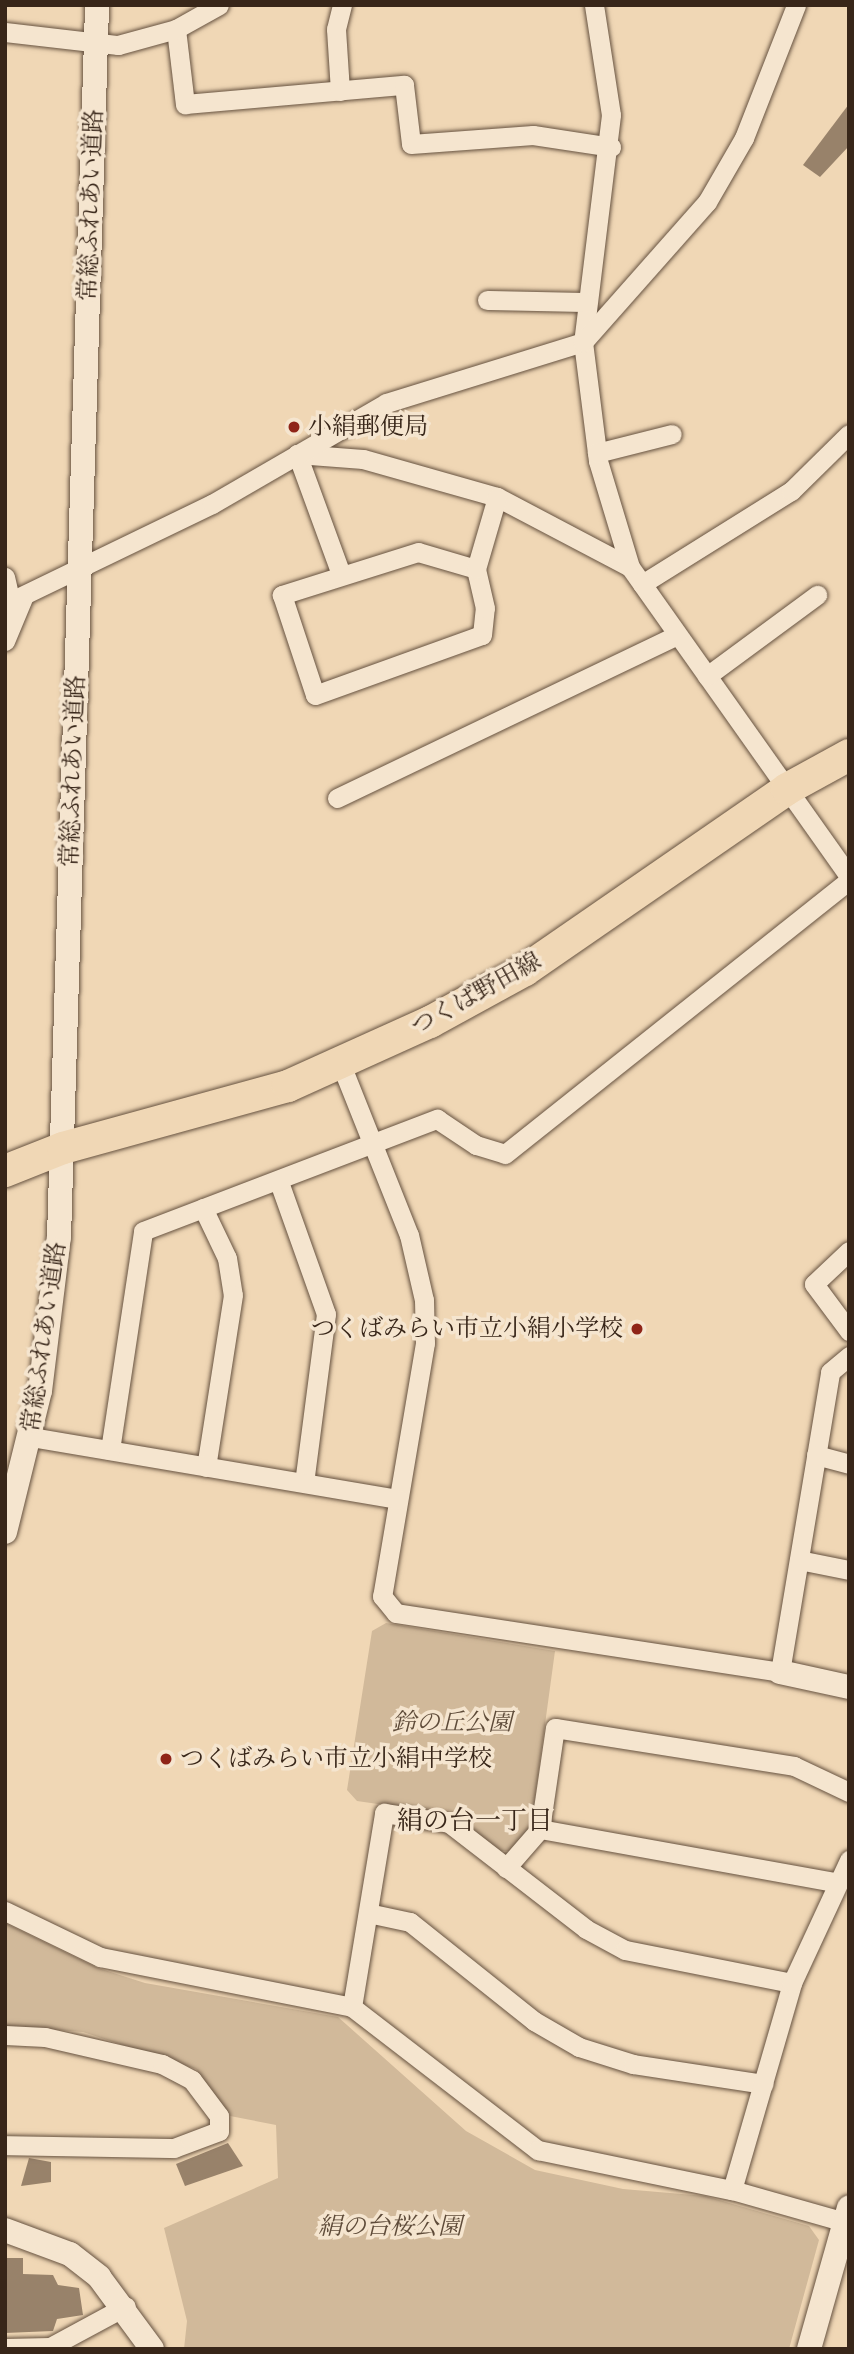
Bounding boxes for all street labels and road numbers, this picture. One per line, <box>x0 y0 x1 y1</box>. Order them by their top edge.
street label: 常総ふれあい道路 <box>73 109 109 301</box>
street label: 常総ふれあい道路 <box>55 675 91 867</box>
street label: つくば野田線 <box>406 946 546 1042</box>
street label: 常総ふれあい道路 <box>16 1240 72 1434</box>

